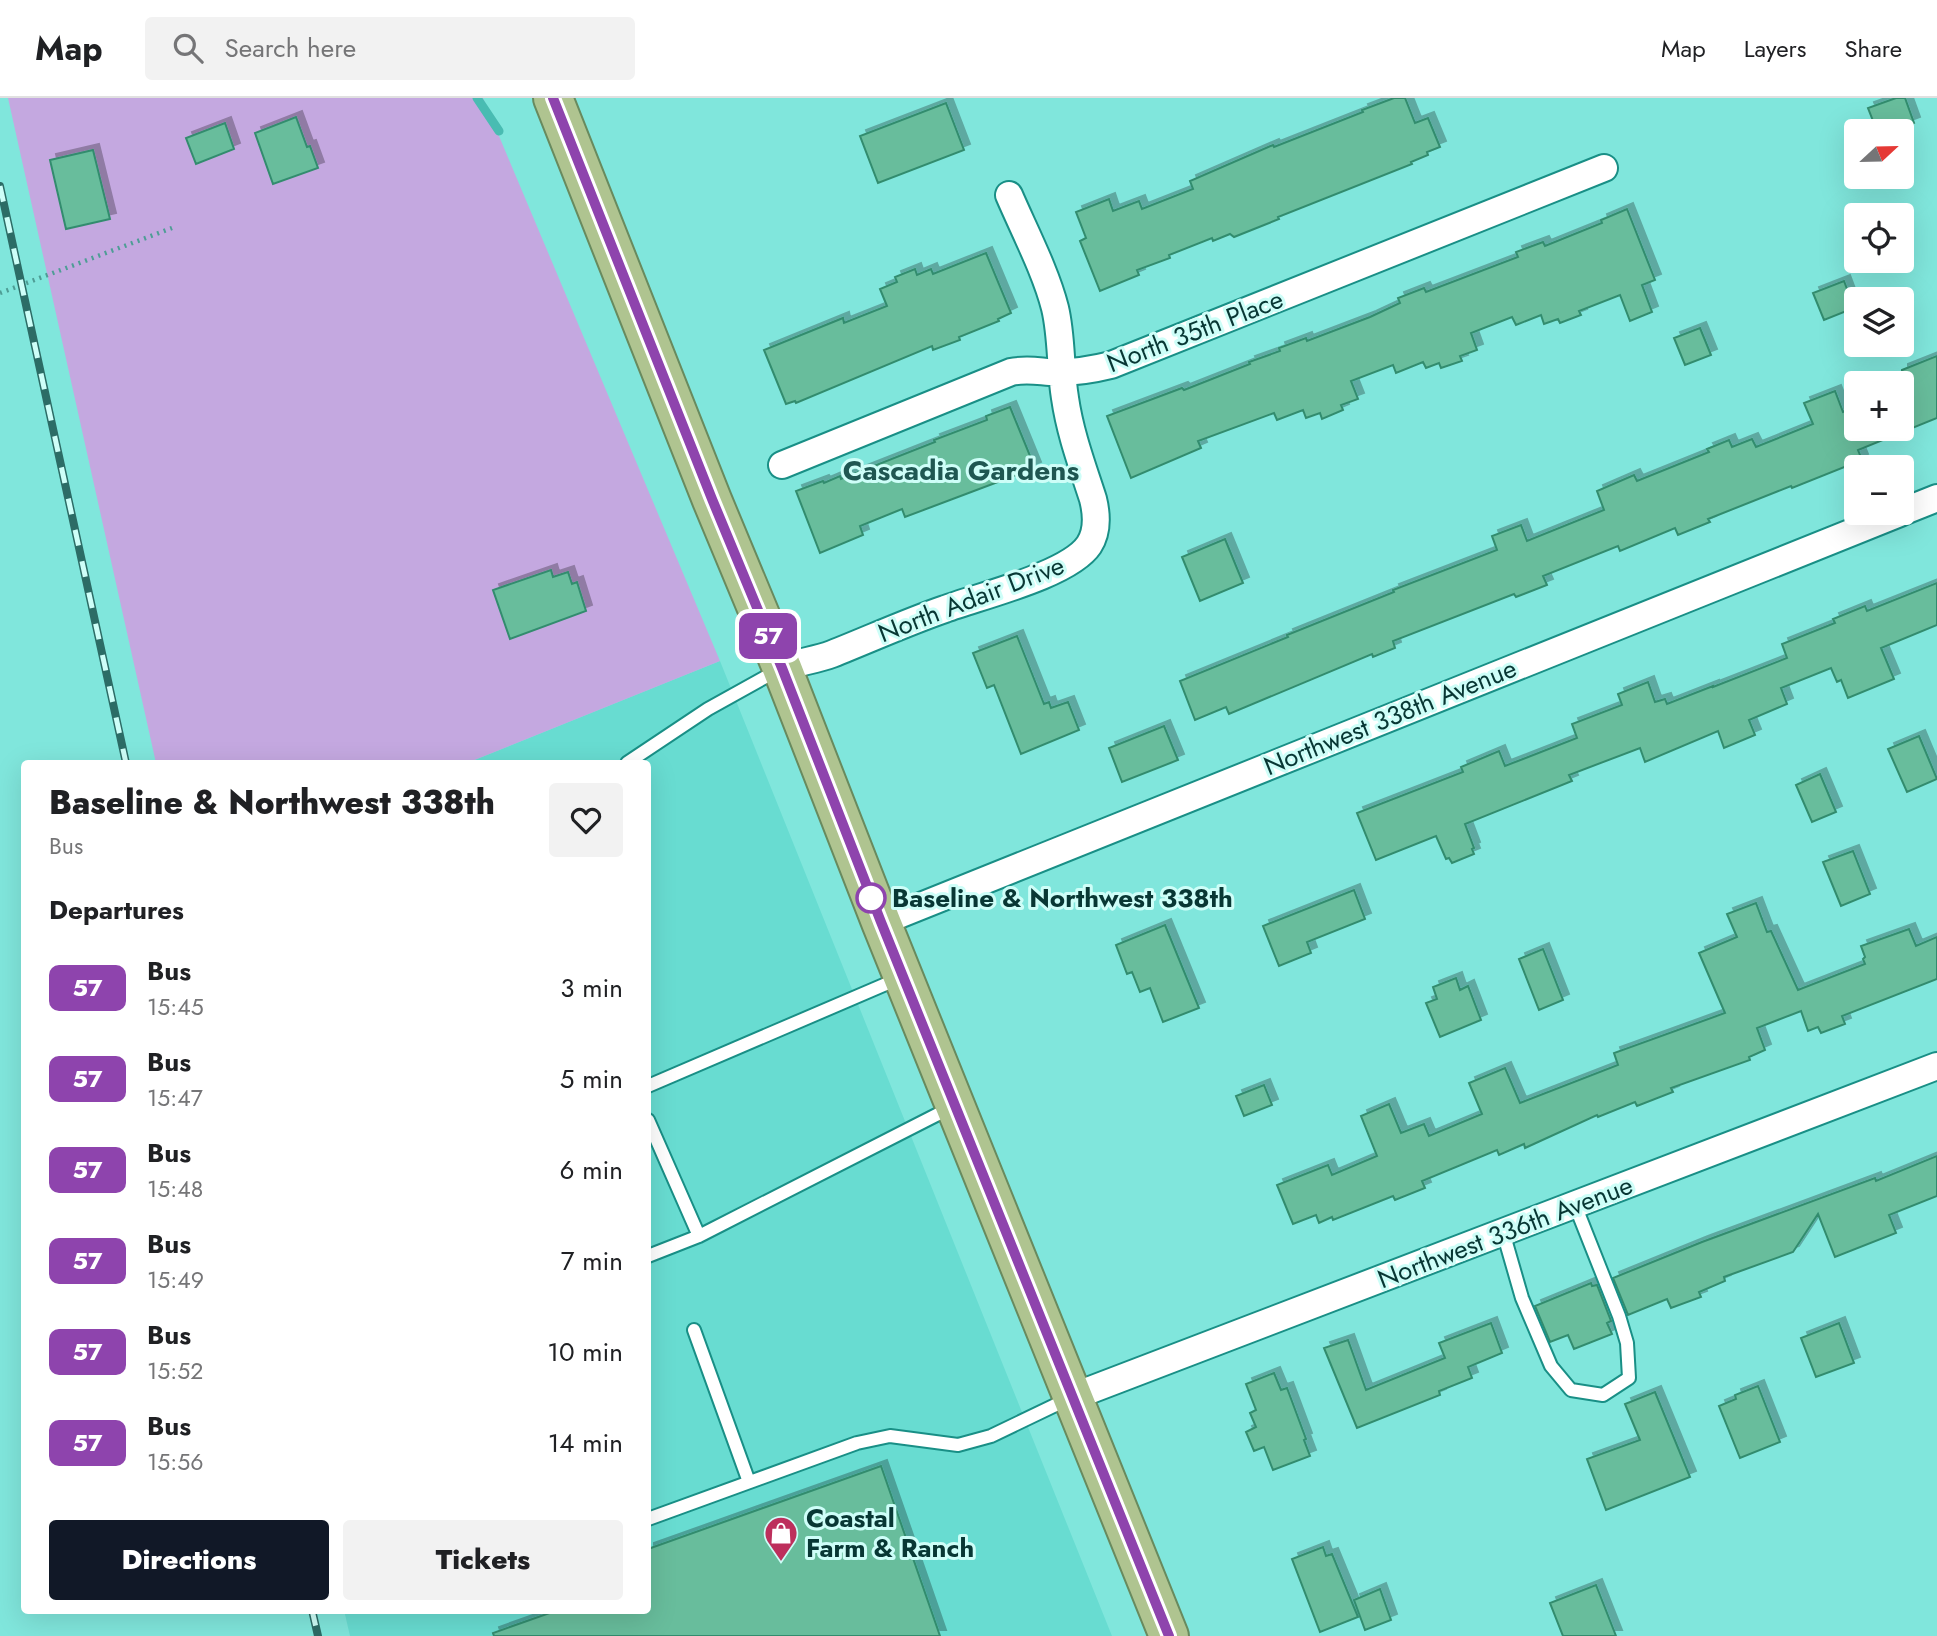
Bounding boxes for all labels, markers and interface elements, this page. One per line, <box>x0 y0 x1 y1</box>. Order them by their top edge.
search box <box>145 17 635 80</box>
text: Map <box>35 25 103 72</box>
icon: search <box>169 29 207 67</box>
text: Search here <box>225 29 356 67</box>
text: Map <box>1661 31 1706 66</box>
text: Layers <box>1744 31 1806 66</box>
text: Share <box>1844 31 1902 66</box>
north arrow <box>1844 119 1914 189</box>
map controls <box>1844 119 1914 525</box>
button: locate <box>1844 203 1914 273</box>
street label: North 35th Place <box>1101 280 1289 382</box>
button: layers <box>1844 287 1914 357</box>
button: + <box>1844 371 1914 441</box>
district label: Cascadia Gardens <box>843 450 1079 491</box>
button: − <box>1844 455 1914 525</box>
street label: North Adair Drive <box>872 546 1070 652</box>
line badge: 57 <box>736 613 800 659</box>
text: 57 <box>753 618 783 653</box>
street label: Northwest 338th Avenue <box>1258 649 1522 785</box>
text: Baseline & Northwest 338th <box>49 779 495 826</box>
button: heart <box>549 783 623 857</box>
text: Bus <box>49 829 83 863</box>
place label: Baseline & Northwest 338th <box>892 879 1233 917</box>
marker: Baseline & Northwest 338th <box>856 883 886 913</box>
text: Departures <box>49 891 184 929</box>
text: Bus <box>147 952 191 990</box>
text: 3 min <box>560 969 623 1007</box>
text: 57 <box>73 970 102 1005</box>
text: 15:45 <box>147 990 204 1024</box>
text: Bus <box>147 1043 191 1081</box>
text: 5 min <box>560 1060 623 1098</box>
text: 57 <box>73 1061 102 1096</box>
text: 15:47 <box>147 1081 203 1115</box>
text: Bus <box>147 1134 191 1172</box>
text: 6 min <box>560 1151 623 1189</box>
text: 57 <box>73 1152 102 1187</box>
street label: Northwest 336th Avenue <box>1372 1166 1638 1298</box>
text: 15:48 <box>147 1172 203 1206</box>
text: Bus <box>147 1225 191 1263</box>
text: 7 min <box>561 1242 623 1280</box>
text: 57 <box>73 1243 102 1278</box>
text: 15:49 <box>147 1263 204 1297</box>
text: Bus <box>147 1316 191 1354</box>
text: 10 min <box>547 1333 623 1371</box>
text: 57 <box>73 1334 102 1369</box>
text: 15:52 <box>147 1354 203 1388</box>
text: Bus <box>147 1407 191 1445</box>
text: 14 min <box>548 1424 623 1462</box>
text: 57 <box>73 1425 102 1460</box>
text: 15:56 <box>147 1445 203 1479</box>
place label: Coastal Farm & Ranch <box>806 1499 974 1567</box>
shop icon: Coastal Farm & Ranch <box>762 1514 800 1563</box>
button: Directions <box>49 1520 329 1600</box>
button: Tickets <box>343 1520 623 1600</box>

